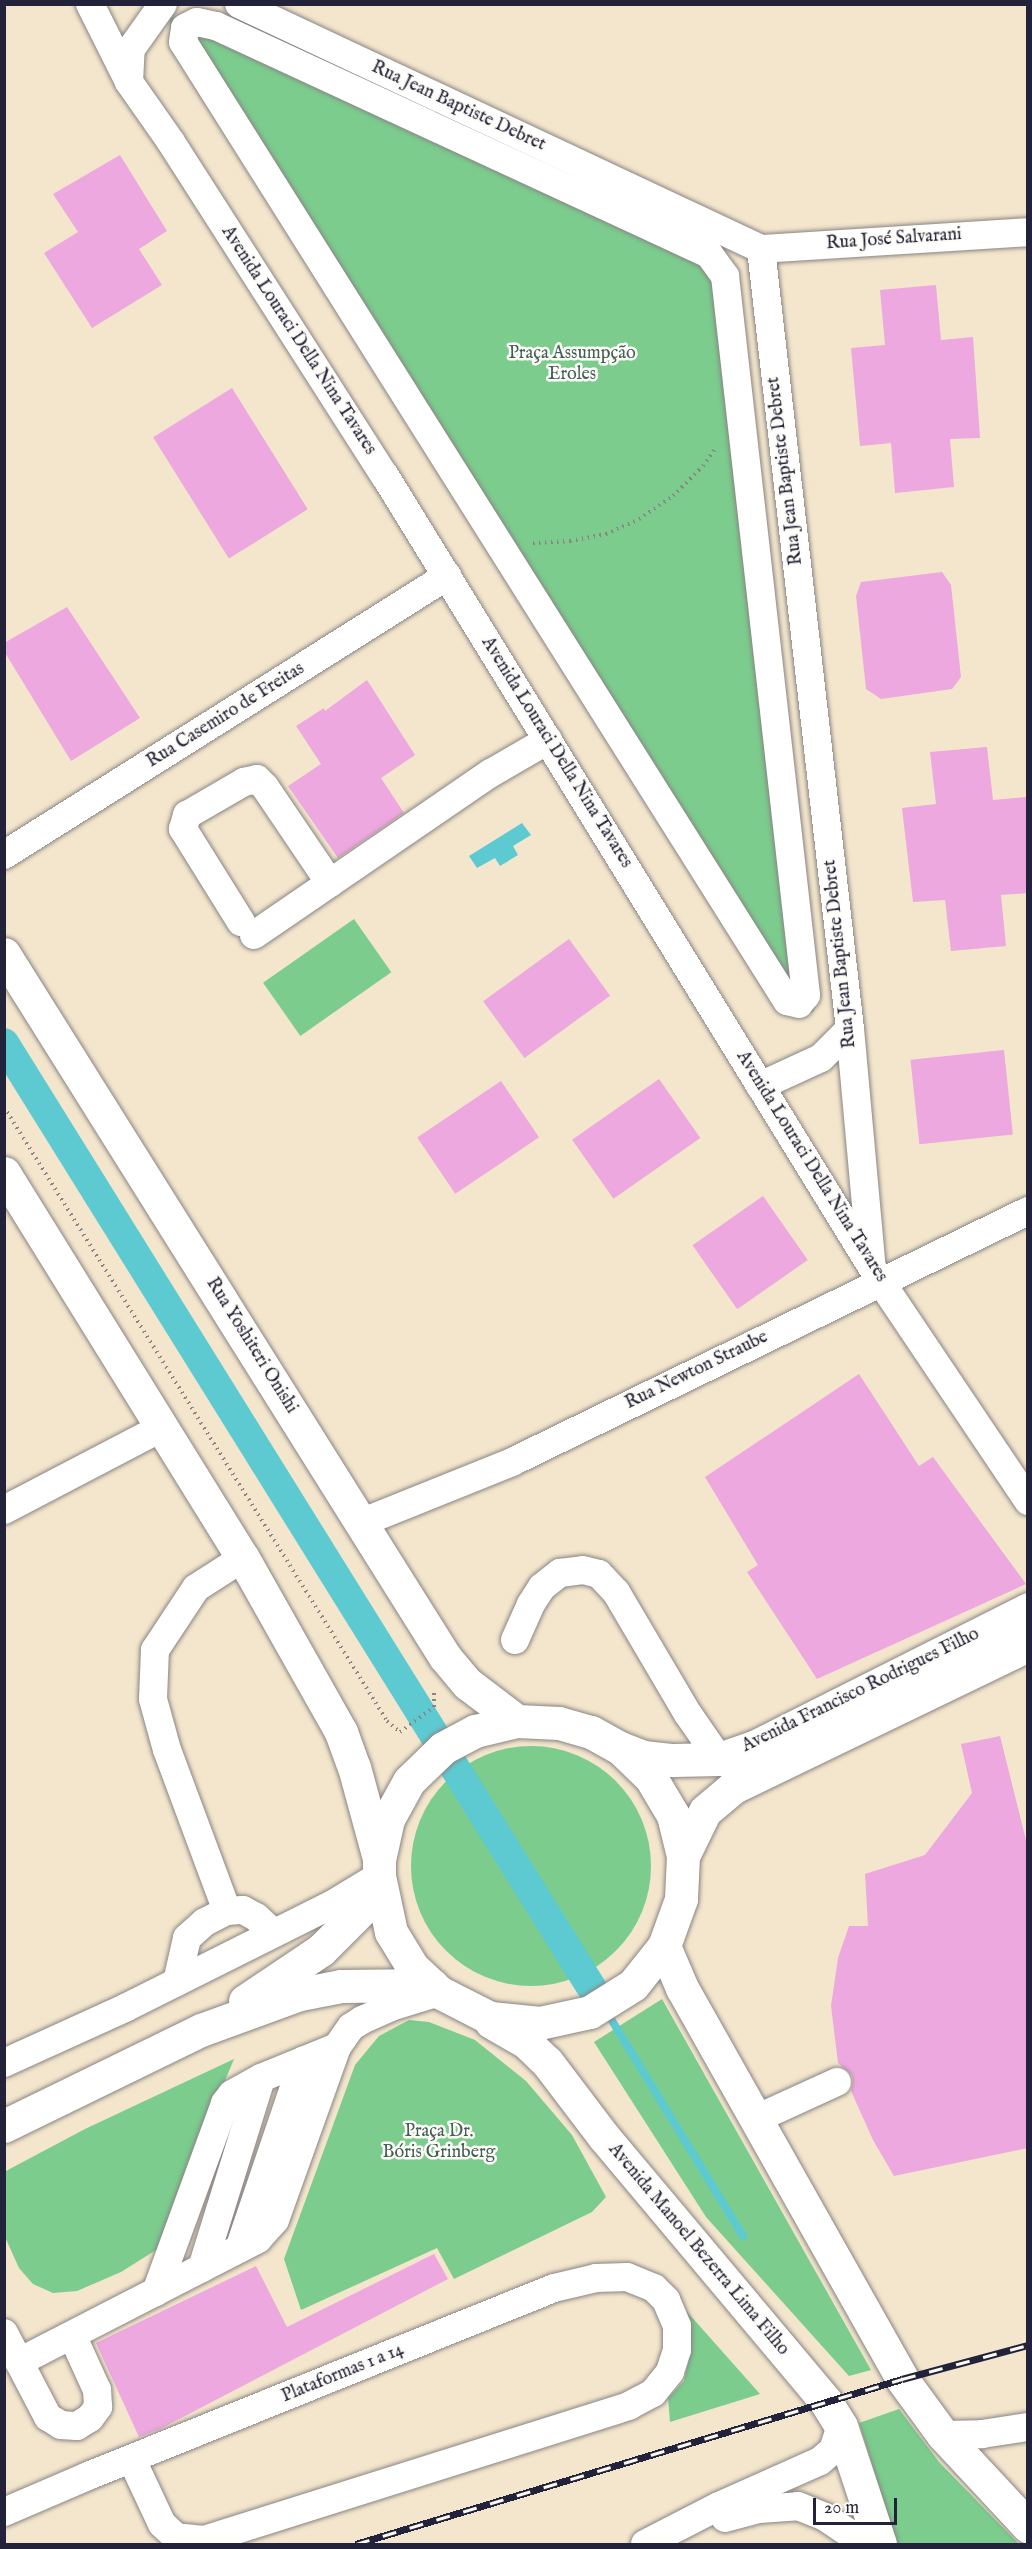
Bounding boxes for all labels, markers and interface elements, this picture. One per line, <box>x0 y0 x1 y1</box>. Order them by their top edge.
street label: Rua Jean Baptiste Debret <box>368 57 548 157</box>
street label: Avenida Louraci Della Nina Tavares <box>216 223 380 459</box>
street label: Rua José Salvarani <box>825 224 963 256</box>
park label: Praça Assumpção Eroles <box>508 344 636 386</box>
street label: Rua Jean Baptiste Debret <box>764 376 808 566</box>
street label: Avenida Louraci Della Nina Tavares <box>476 633 636 873</box>
street label: Rua Casemiro de Freitas <box>143 659 309 773</box>
street label: Rua Jean Baptiste Debret <box>820 859 862 1049</box>
street label: Avenida Louraci Della Nina Tavares <box>731 1047 891 1287</box>
street label: Rua Yoshiteri Onishi <box>201 1274 301 1418</box>
street label: Rua Newton Straube <box>622 1327 772 1415</box>
street label: Avenida Francisco Rodrigues Filho <box>739 1624 983 1758</box>
park label: Praça Dr. Bóris Grinberg <box>383 2122 495 2164</box>
street label: Avenida Manoel Bezerra Lima Filho <box>603 2140 793 2360</box>
street label: Plataformas 1 a 14 <box>279 2340 407 2408</box>
scale bar <box>816 2486 900 2524</box>
text: 20 m <box>824 2497 859 2520</box>

